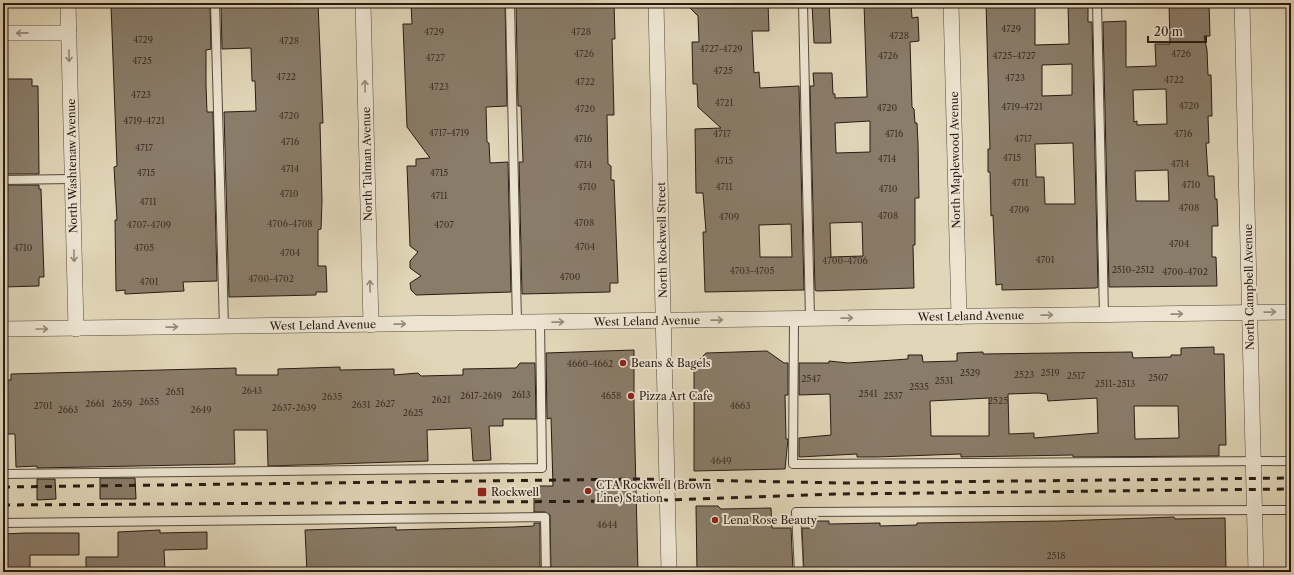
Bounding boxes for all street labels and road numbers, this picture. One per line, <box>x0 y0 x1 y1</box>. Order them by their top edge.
street label: North Maplewood Avenue <box>947 91 963 229</box>
street label: North Washtenaw Avenue <box>64 98 80 234</box>
street label: North Talman Avenue <box>359 107 375 221</box>
street label: North Rockwell Street <box>654 182 670 298</box>
street label: North Campbell Avenue <box>1241 224 1257 350</box>
street label: West Leland Avenue <box>917 308 1024 324</box>
street label: West Leland Avenue <box>593 313 700 329</box>
street label: West Leland Avenue <box>269 317 376 333</box>

